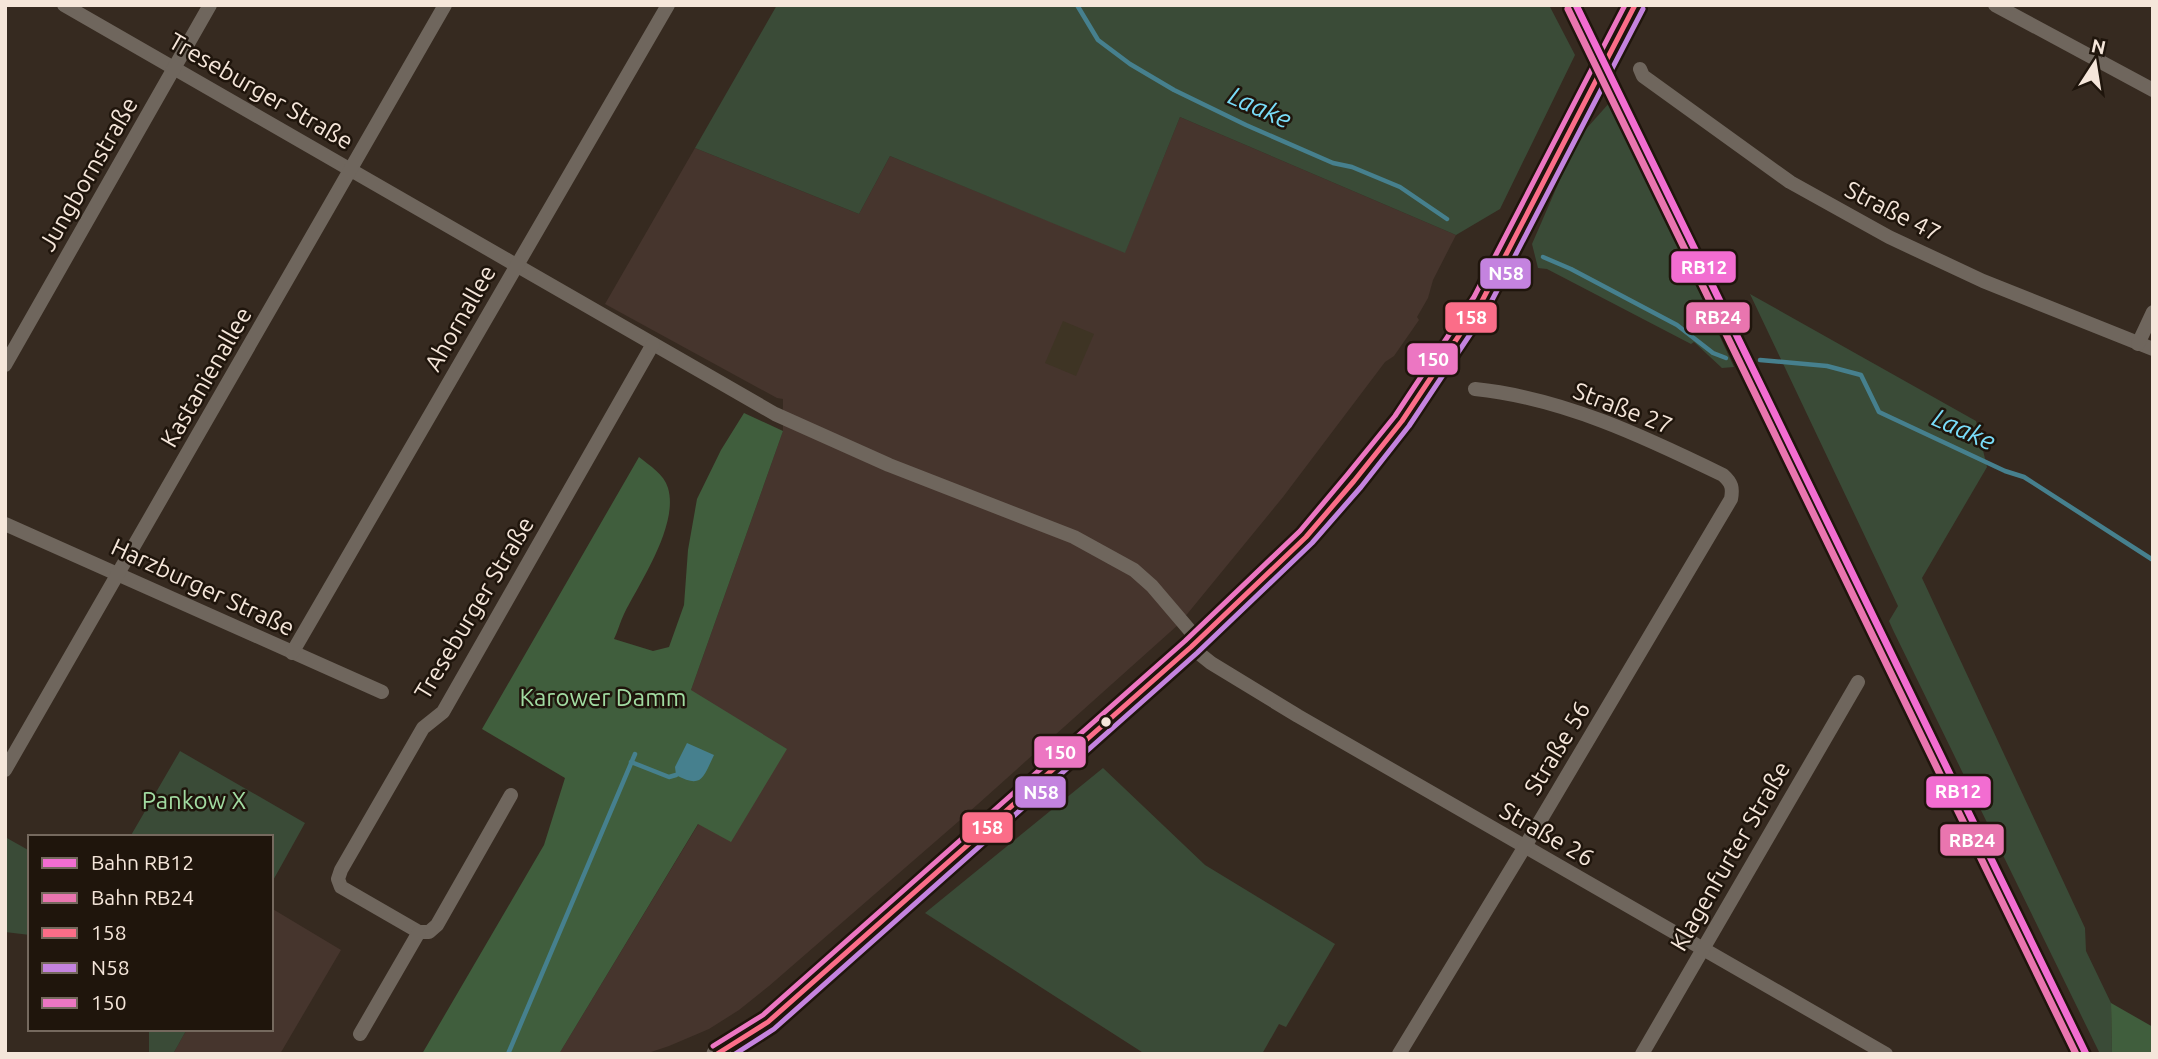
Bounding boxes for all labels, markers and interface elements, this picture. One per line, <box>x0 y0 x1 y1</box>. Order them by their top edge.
street label: Treseburger Straße <box>164 27 358 155</box>
north arrow <box>2060 28 2130 98</box>
text: N <box>2089 34 2108 59</box>
water label: Laake <box>1224 80 1296 134</box>
street label: Jungbornstraße <box>33 92 143 256</box>
street label: Straße 47 <box>1841 175 1945 247</box>
line badge: RB12 <box>1670 250 1737 284</box>
text: RB12 <box>1681 256 1727 278</box>
line badge: N58 <box>1479 257 1532 290</box>
street label: Ahornallee <box>419 260 501 376</box>
text: N58 <box>1488 262 1524 284</box>
line badge: 158 <box>1444 301 1498 334</box>
line badge: RB24 <box>1685 301 1751 334</box>
street label: Kastanienallee <box>155 302 257 452</box>
text: 158 <box>1455 306 1487 328</box>
text: RB24 <box>1695 306 1742 328</box>
line badge: 150 <box>1406 342 1459 376</box>
text: 150 <box>1417 348 1449 370</box>
street label: Straße 27 <box>1570 377 1676 439</box>
water label: Laake <box>1928 402 2000 456</box>
street label: Treseburger Straße <box>409 512 539 704</box>
street label: Harzburger Straße <box>107 533 299 641</box>
park label: Karower Damm <box>519 684 687 711</box>
street label: Straße 56 <box>1519 697 1595 799</box>
unlabelled marker <box>1099 715 1113 729</box>
line badge: 150 <box>1033 735 1087 769</box>
text: 150 <box>1044 741 1076 763</box>
street label: Klagenfurter Straße <box>1665 756 1795 956</box>
line badge: N58 <box>1014 775 1067 809</box>
line badge: RB12 <box>1925 775 1992 809</box>
text: RB12 <box>1935 780 1981 802</box>
text: N58 <box>1023 781 1059 803</box>
park label: Pankow X <box>142 787 247 814</box>
street label: Straße 26 <box>1495 796 1599 872</box>
line badge: 158 <box>961 811 1014 844</box>
text: 158 <box>971 816 1003 838</box>
line badge: RB24 <box>1939 823 2005 857</box>
text: RB24 <box>1949 829 1996 851</box>
legend <box>28 835 273 1031</box>
text: Bahn RB12 <box>91 850 194 874</box>
text: Bahn RB24 <box>91 885 194 909</box>
text: 158 <box>91 920 127 944</box>
text: N58 <box>91 955 130 979</box>
text: 150 <box>91 990 127 1014</box>

